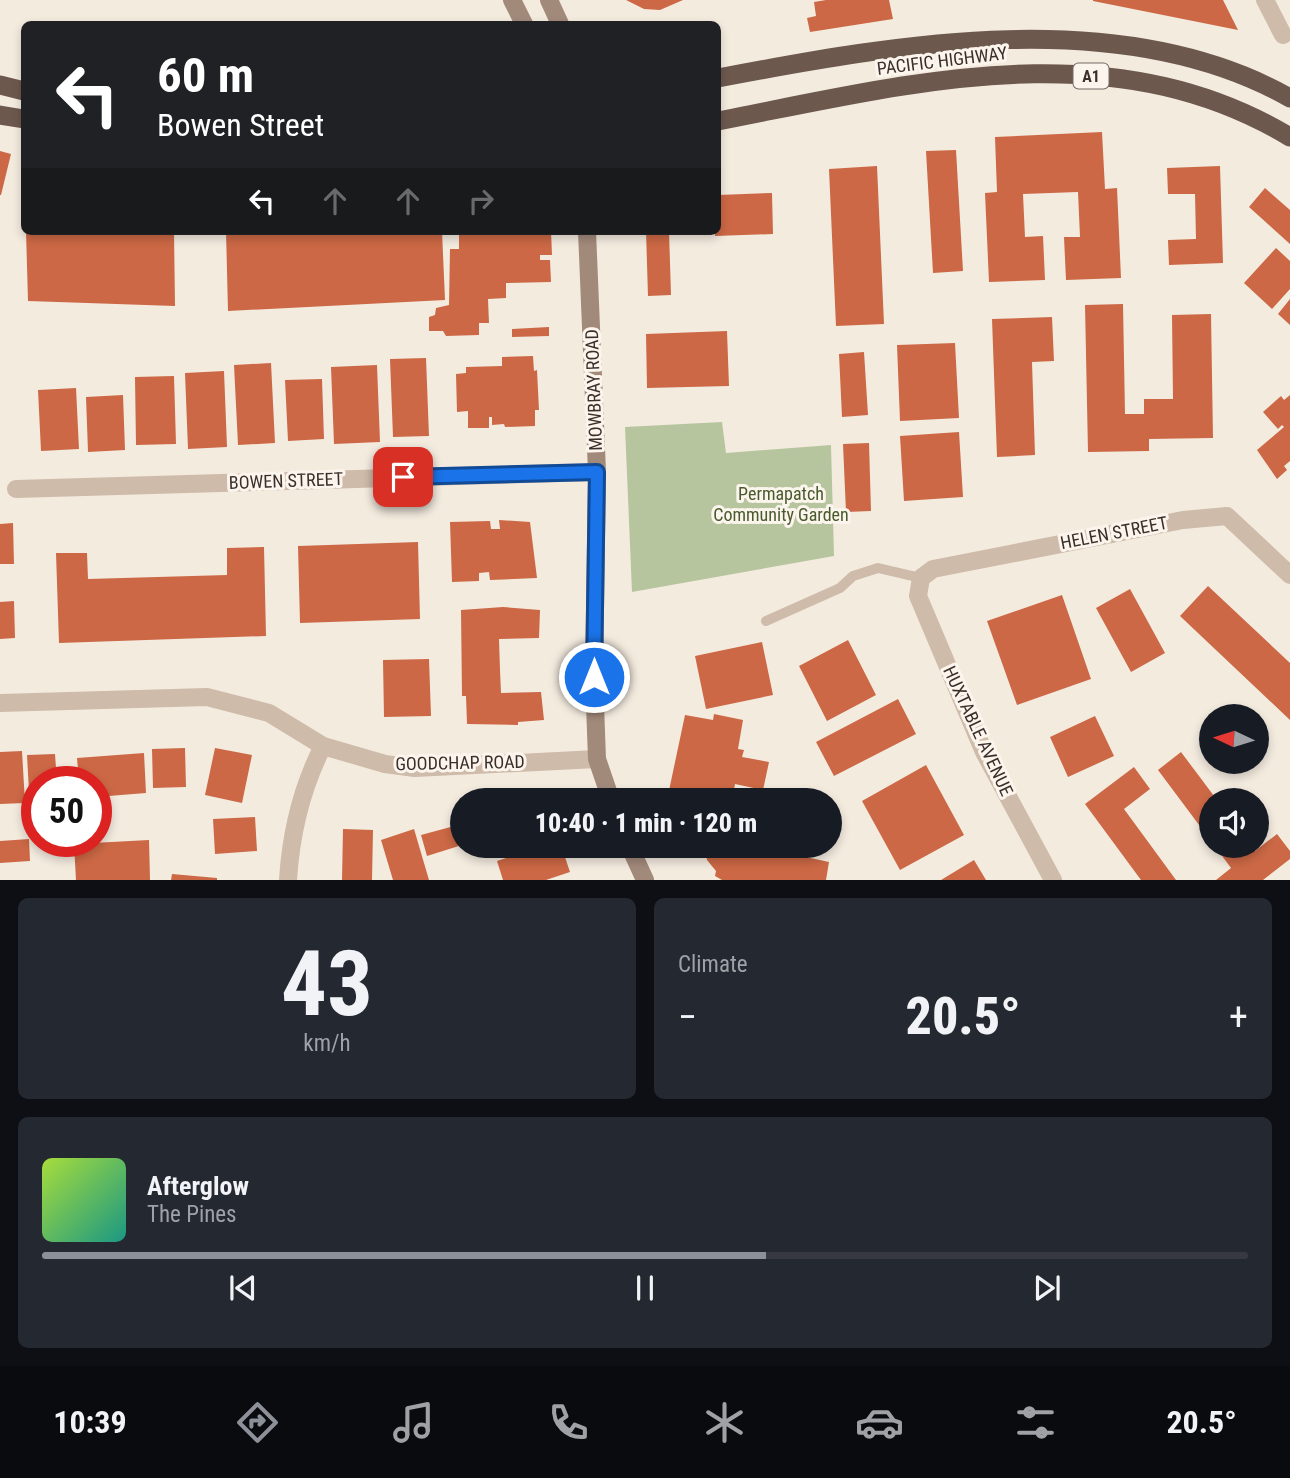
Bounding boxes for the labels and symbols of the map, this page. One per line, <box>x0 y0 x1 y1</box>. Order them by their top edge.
street label: PACIFIC HIGHWAY <box>876 42 1009 79</box>
road number: A1 <box>1074 64 1108 88</box>
street label: MOWBRAY ROAD <box>581 329 606 451</box>
pin <box>373 447 433 507</box>
street label: BOWEN STREET <box>229 468 343 493</box>
park label: Permapatch Community Garden <box>713 483 849 525</box>
street label: HELEN STREET <box>1059 512 1169 553</box>
position arrow <box>557 640 631 714</box>
street label: HUXTABLE AVENUE <box>939 663 1018 799</box>
north arrow <box>1199 704 1269 774</box>
street label: GOODCHAP ROAD <box>395 751 525 774</box>
speed limit sign: 50 <box>21 766 112 857</box>

